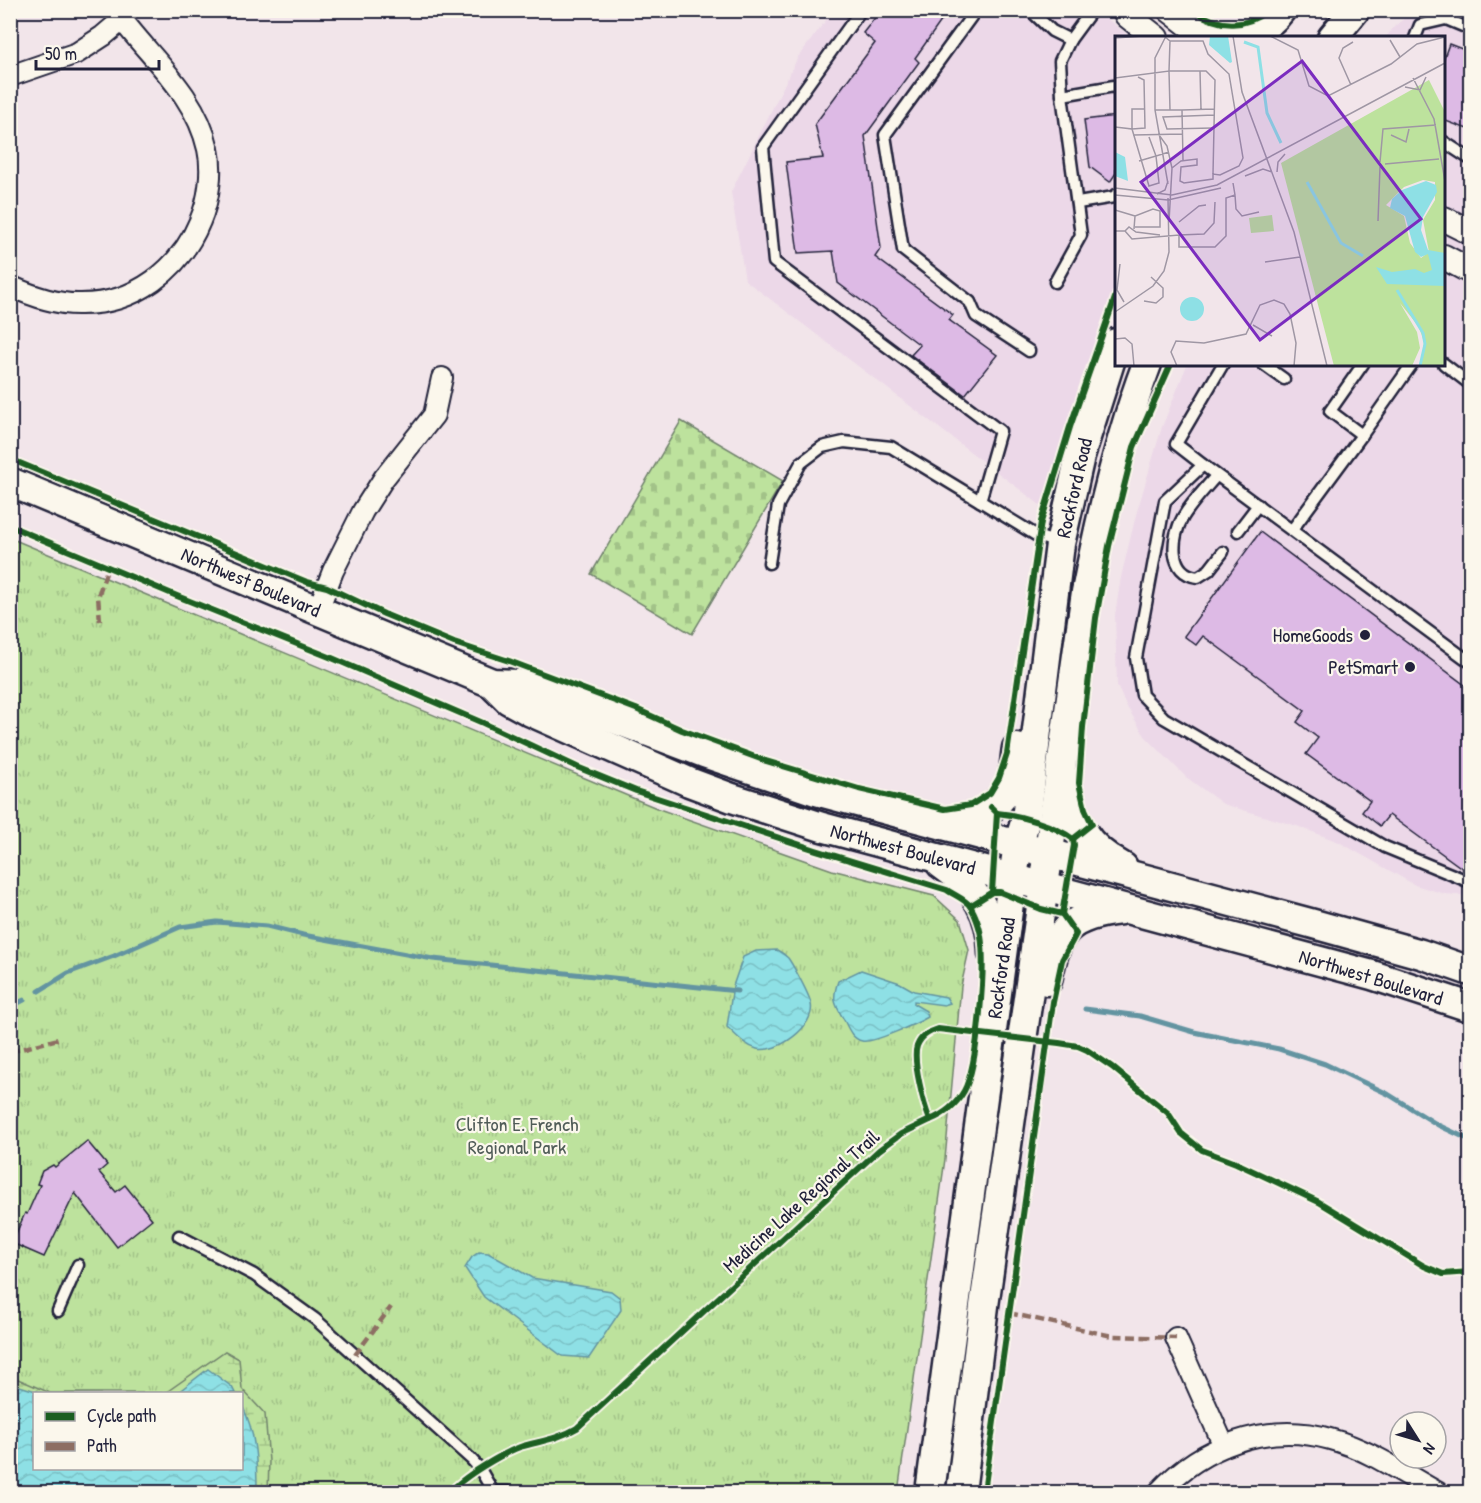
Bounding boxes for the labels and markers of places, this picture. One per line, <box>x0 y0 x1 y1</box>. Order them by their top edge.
place label: HomeGoods <box>1273 621 1353 648</box>
marker: HomeGoods <box>1358 628 1372 642</box>
place label: PetSmart <box>1328 653 1399 680</box>
marker: PetSmart <box>1403 660 1417 674</box>

